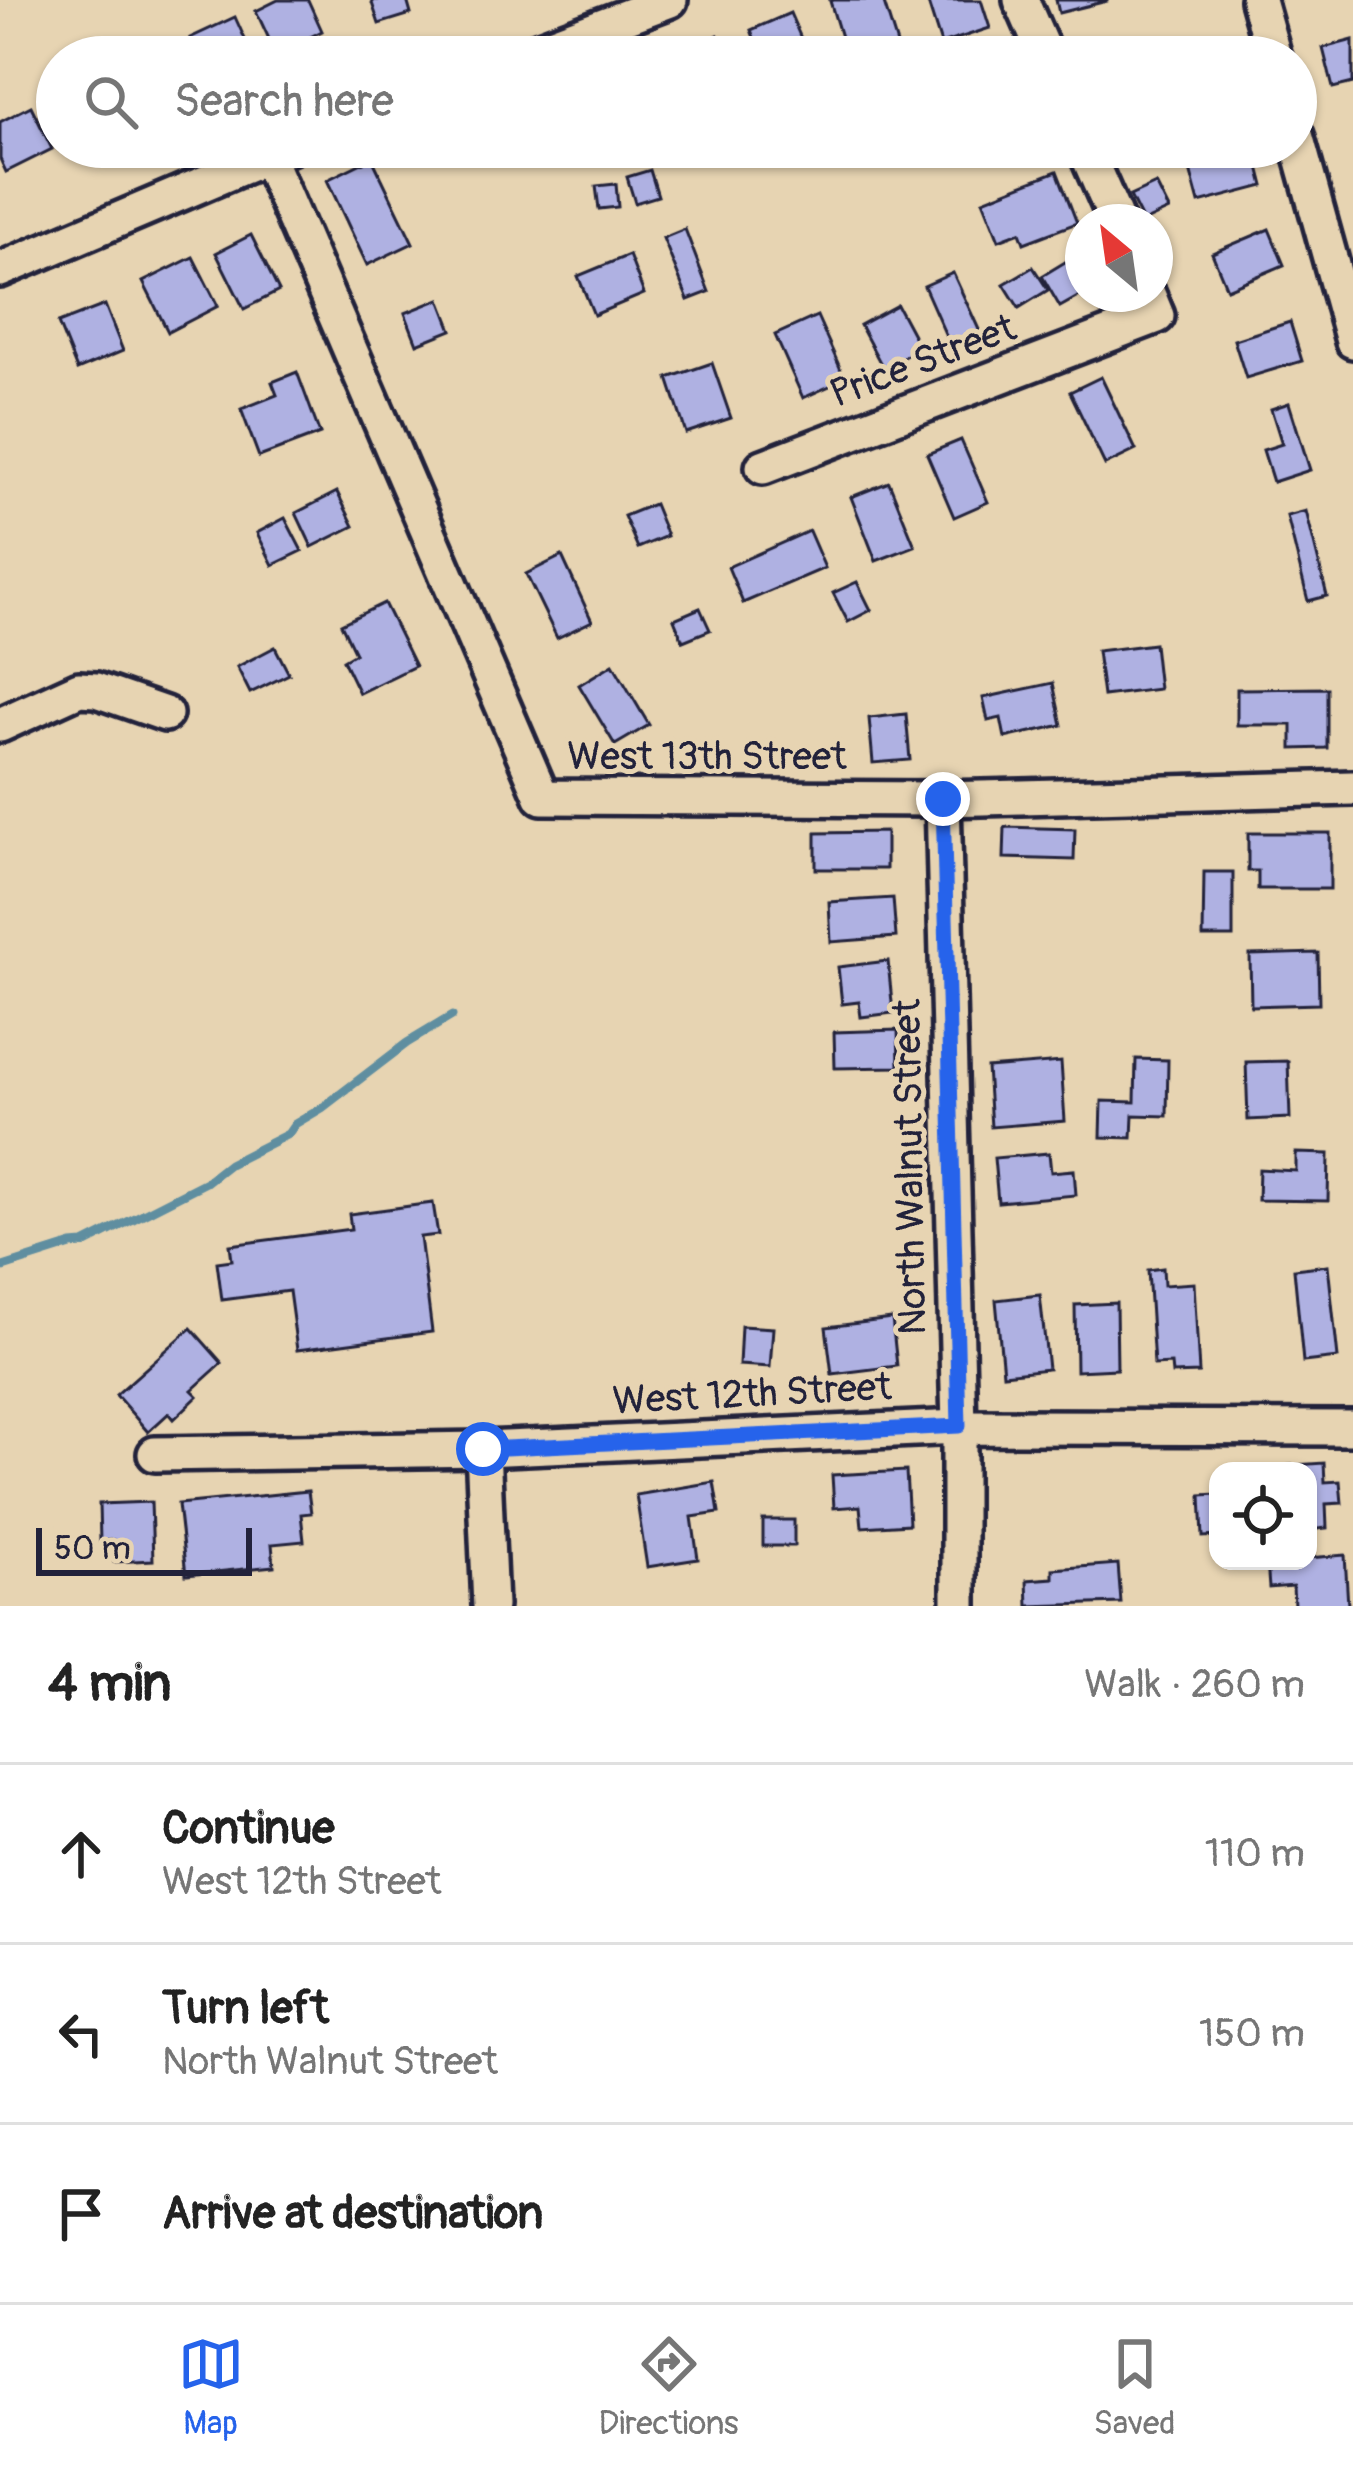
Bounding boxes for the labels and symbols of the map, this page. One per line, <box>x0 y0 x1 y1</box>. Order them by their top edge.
north arrow <box>1065 204 1173 312</box>
street label: Price Street <box>823 303 1023 419</box>
street label: West 13th Street <box>567 732 847 781</box>
route end <box>916 772 970 826</box>
street label: North Walnut Street <box>883 998 937 1335</box>
street label: West 12th Street <box>611 1362 893 1426</box>
route start <box>456 1422 510 1476</box>
scale bar <box>36 1522 252 1575</box>

